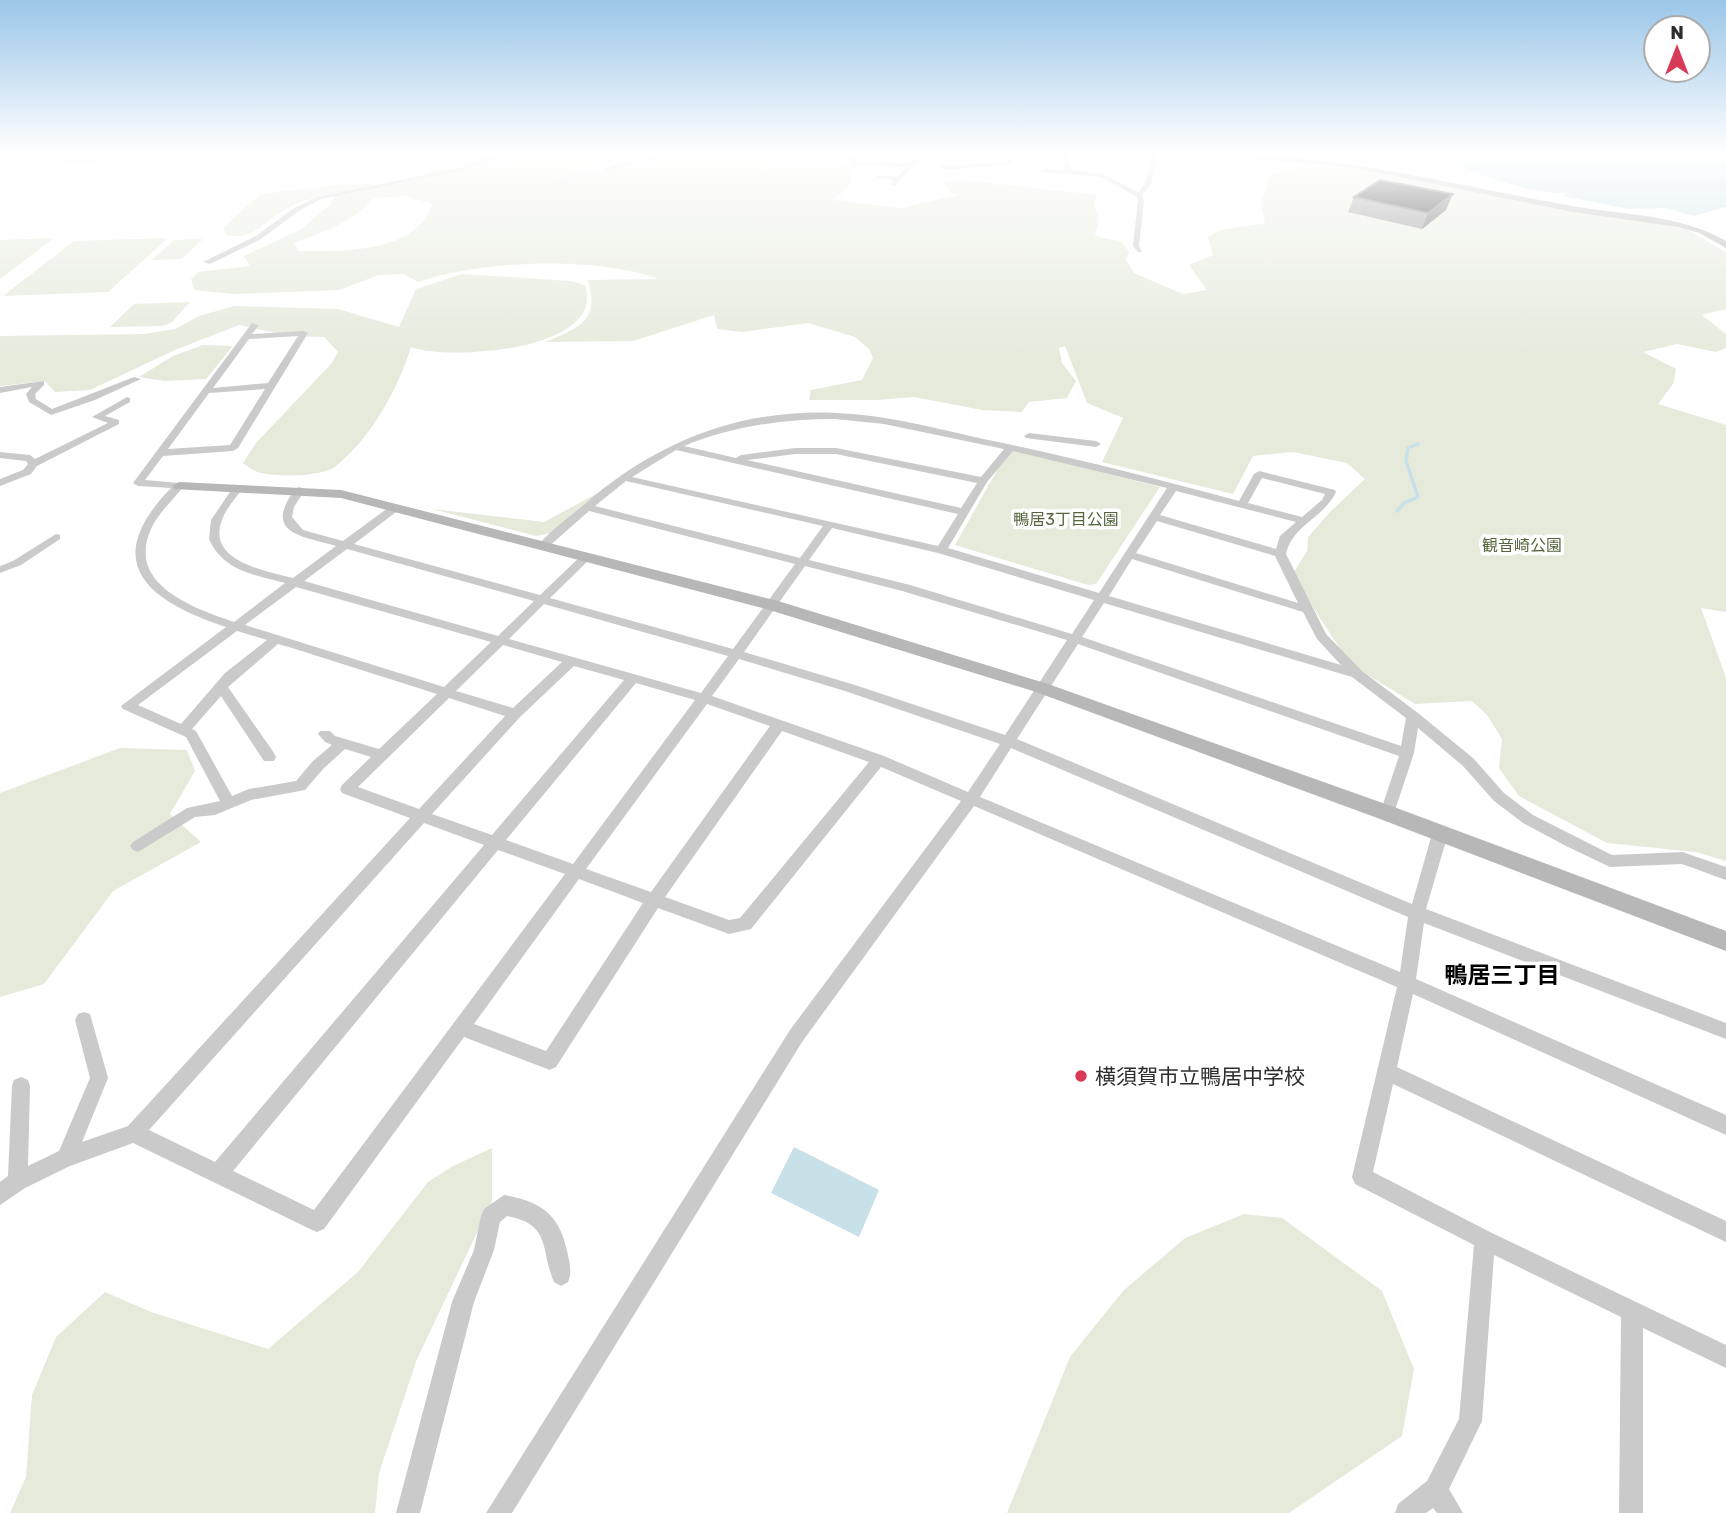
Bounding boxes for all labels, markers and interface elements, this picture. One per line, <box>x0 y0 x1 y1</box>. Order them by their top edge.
north arrow <box>1642 14 1712 84</box>
text: N <box>1670 21 1684 44</box>
park label: 鴨居3丁目公園 <box>1013 510 1119 529</box>
park label: 観音崎公園 <box>1482 536 1562 555</box>
district label: 鴨居三丁目 <box>1445 961 1560 989</box>
place label: 横須賀市立鴨居中学校 <box>1095 1064 1305 1089</box>
marker: 横須賀市立鴨居中学校 <box>1073 1068 1089 1084</box>

